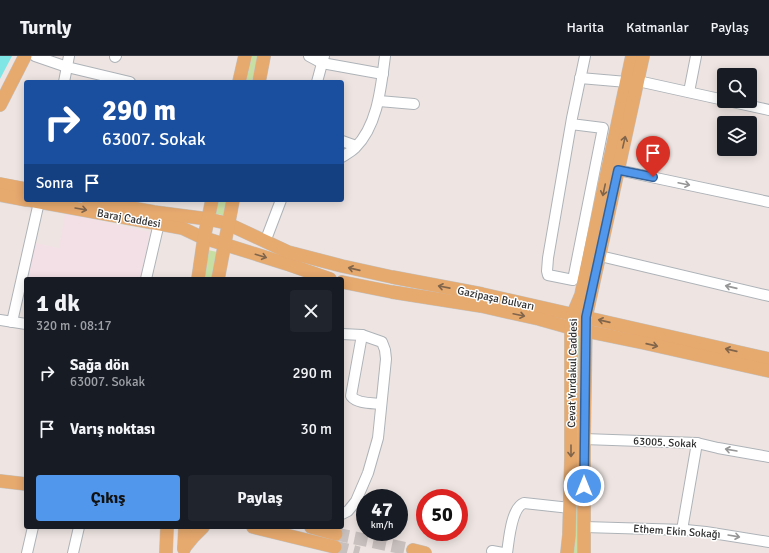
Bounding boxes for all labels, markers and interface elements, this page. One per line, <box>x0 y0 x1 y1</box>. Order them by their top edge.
text: Turnly <box>20 16 72 40</box>
text: Harita <box>566 19 604 36</box>
text: Katmanlar <box>626 19 689 36</box>
text: Paylaş <box>711 19 749 36</box>
map controls <box>717 68 757 156</box>
button: search <box>717 68 757 108</box>
text: 290 m <box>102 94 176 128</box>
icon: right <box>36 96 88 148</box>
button: layers <box>717 116 757 156</box>
text: 63007. Sokak <box>102 128 206 150</box>
one-way arrow <box>621 136 629 149</box>
pin <box>636 136 670 177</box>
icon: arrive <box>642 142 664 164</box>
icon: arrive <box>81 172 103 194</box>
text: Sonra <box>36 174 73 192</box>
one-way arrow <box>677 180 690 188</box>
one-way arrow <box>599 183 607 196</box>
one-way arrow <box>74 205 87 213</box>
street label: Baraj Caddesi <box>96 207 162 230</box>
one-way arrow <box>254 253 267 260</box>
one-way arrow <box>348 264 361 272</box>
one-way arrow <box>725 282 738 290</box>
one-way arrow <box>438 283 451 291</box>
street label: Gazipaşa Bulvarı <box>456 284 536 313</box>
text: 1 dk <box>36 288 80 318</box>
button: close <box>290 290 332 332</box>
one-way arrow <box>512 311 525 319</box>
one-way arrow <box>598 317 611 325</box>
text: 320 m · 08:17 <box>36 318 112 334</box>
street label: Cevat Yurdakul Caddesi <box>565 318 580 428</box>
one-way arrow <box>645 341 658 349</box>
one-way arrow <box>725 346 738 354</box>
text: Sağa dön <box>70 356 129 374</box>
icon: right <box>36 362 58 384</box>
text: 290 m <box>292 364 332 382</box>
text: 63007. Sokak <box>70 374 145 390</box>
icon: arrive <box>36 418 58 440</box>
text: Varış noktası <box>70 420 155 438</box>
text: 30 m <box>301 420 332 438</box>
street label: 63005. Sokak <box>633 434 697 451</box>
one-way arrow <box>567 444 575 457</box>
one-way arrow <box>724 446 737 454</box>
position arrow <box>563 465 605 507</box>
button: Çıkış <box>36 475 180 521</box>
button: Paylaş <box>188 475 332 521</box>
speed limit sign: 50 <box>416 489 468 541</box>
text: 47 <box>371 497 393 522</box>
text: km/h <box>371 519 393 531</box>
street label: Ethem Ekin Sokağı <box>633 522 721 541</box>
one-way arrow <box>727 533 740 541</box>

